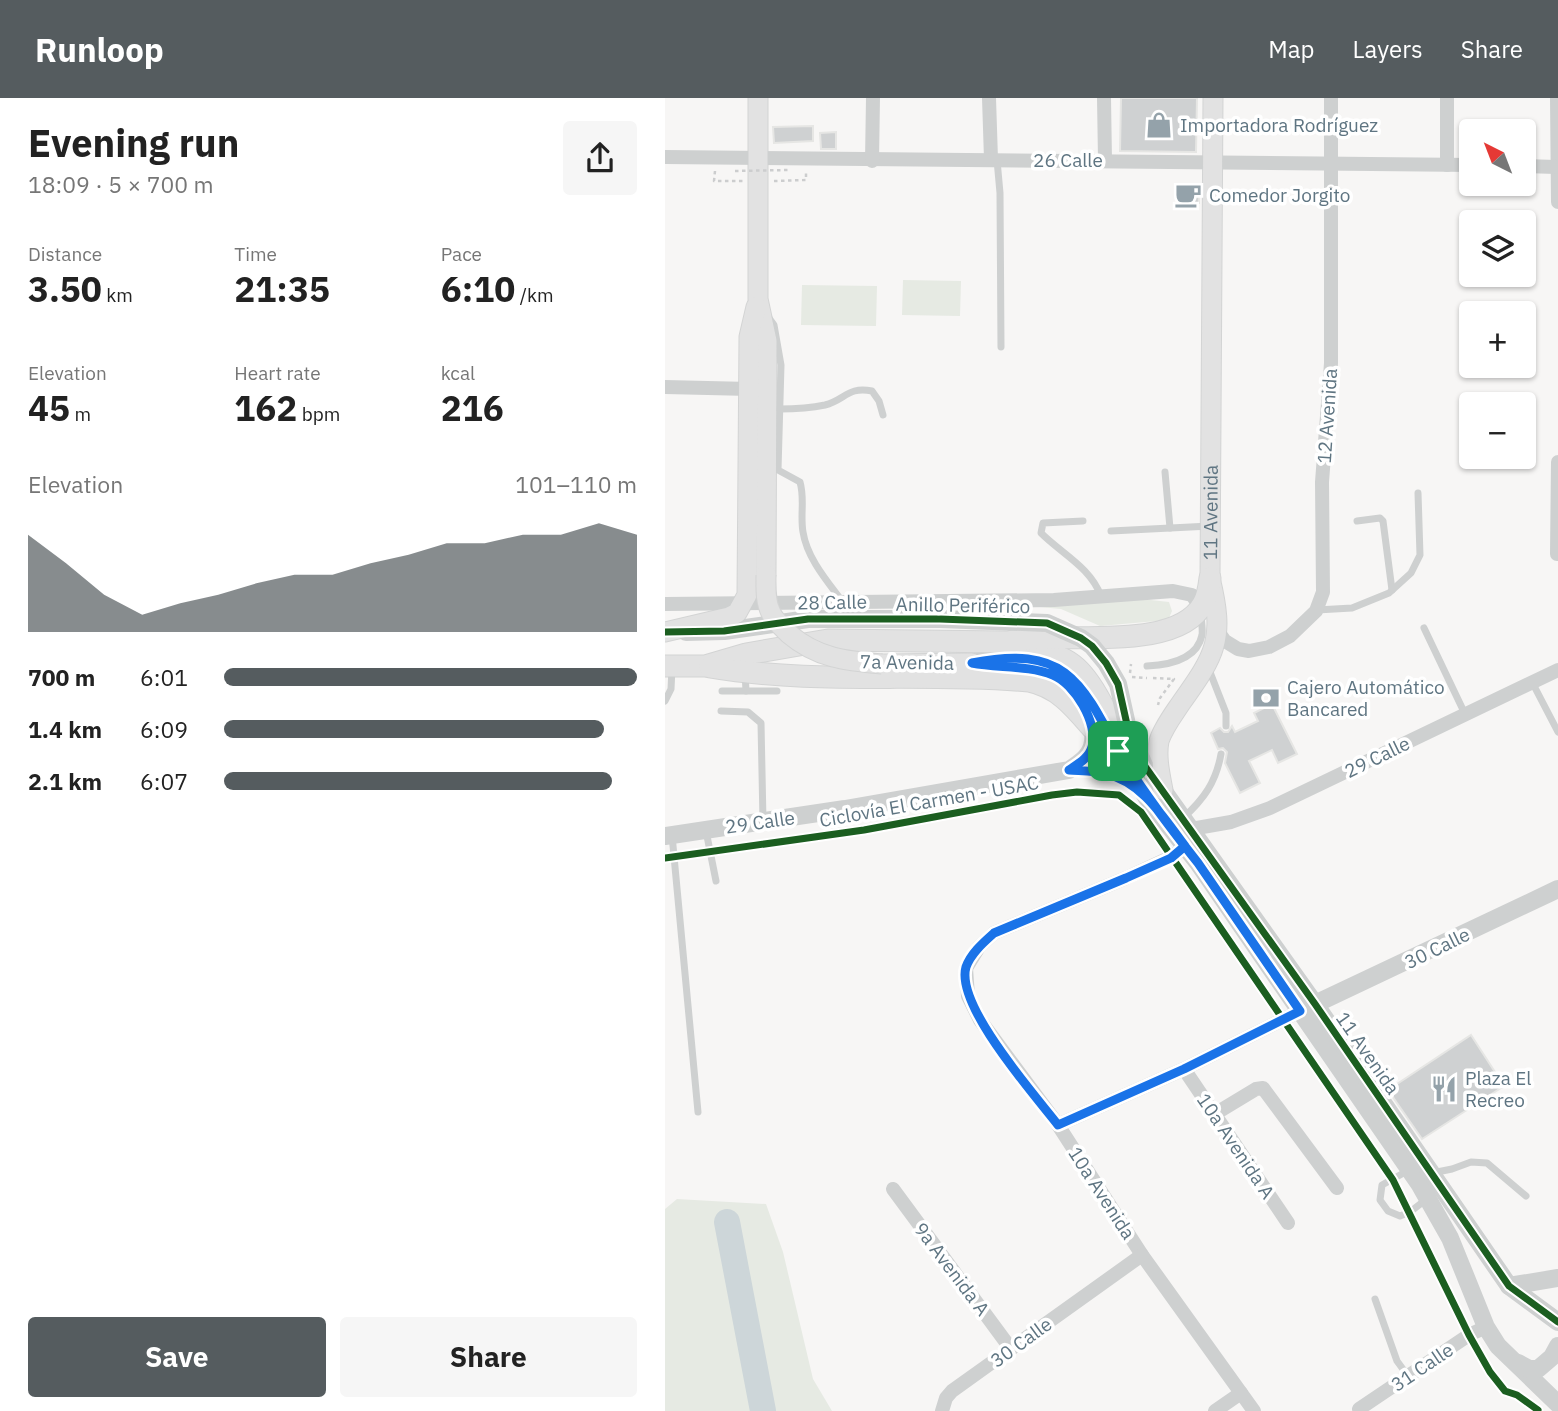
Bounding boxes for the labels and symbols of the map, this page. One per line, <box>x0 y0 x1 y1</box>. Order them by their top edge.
shop icon: Importadora Rodríguez <box>1144 110 1174 140</box>
place label: Importadora Rodríguez <box>1180 113 1378 137</box>
north arrow <box>1459 119 1537 196</box>
street label: 26 Calle <box>1033 148 1103 172</box>
cafe icon: Comedor Jorgito <box>1173 180 1203 210</box>
place label: Comedor Jorgito <box>1209 183 1350 207</box>
street label: 12 Avenida <box>1312 368 1342 464</box>
street label: 11 Avenida <box>1198 465 1223 560</box>
street label: 28 Calle <box>797 589 867 615</box>
street label: Anillo Periférico <box>895 592 1031 618</box>
street label: 7a Avenida <box>860 649 954 675</box>
place label: Cajero Automático Bancared <box>1287 675 1445 721</box>
bank icon: Cajero Automático Bancared <box>1251 683 1281 713</box>
pin <box>1088 721 1148 781</box>
street label: 29 Calle <box>1340 731 1414 783</box>
street label: Ciclovía El Carmen - USAC <box>818 770 1041 832</box>
street label: 29 Calle <box>724 805 796 839</box>
street label: 30 Calle <box>1400 922 1474 974</box>
street label: 11 Avenida <box>1331 1007 1405 1099</box>
place label: Plaza El Recreo <box>1465 1066 1532 1112</box>
restaurant icon: Plaza El Recreo <box>1429 1074 1459 1104</box>
street label: 10a Avenida A <box>1192 1089 1280 1203</box>
street label: 10a Avenida <box>1063 1142 1141 1244</box>
street label: 9a Avenida A <box>909 1218 995 1320</box>
street label: 30 Calle <box>986 1312 1056 1372</box>
street label: 31 Calle <box>1386 1338 1458 1396</box>

